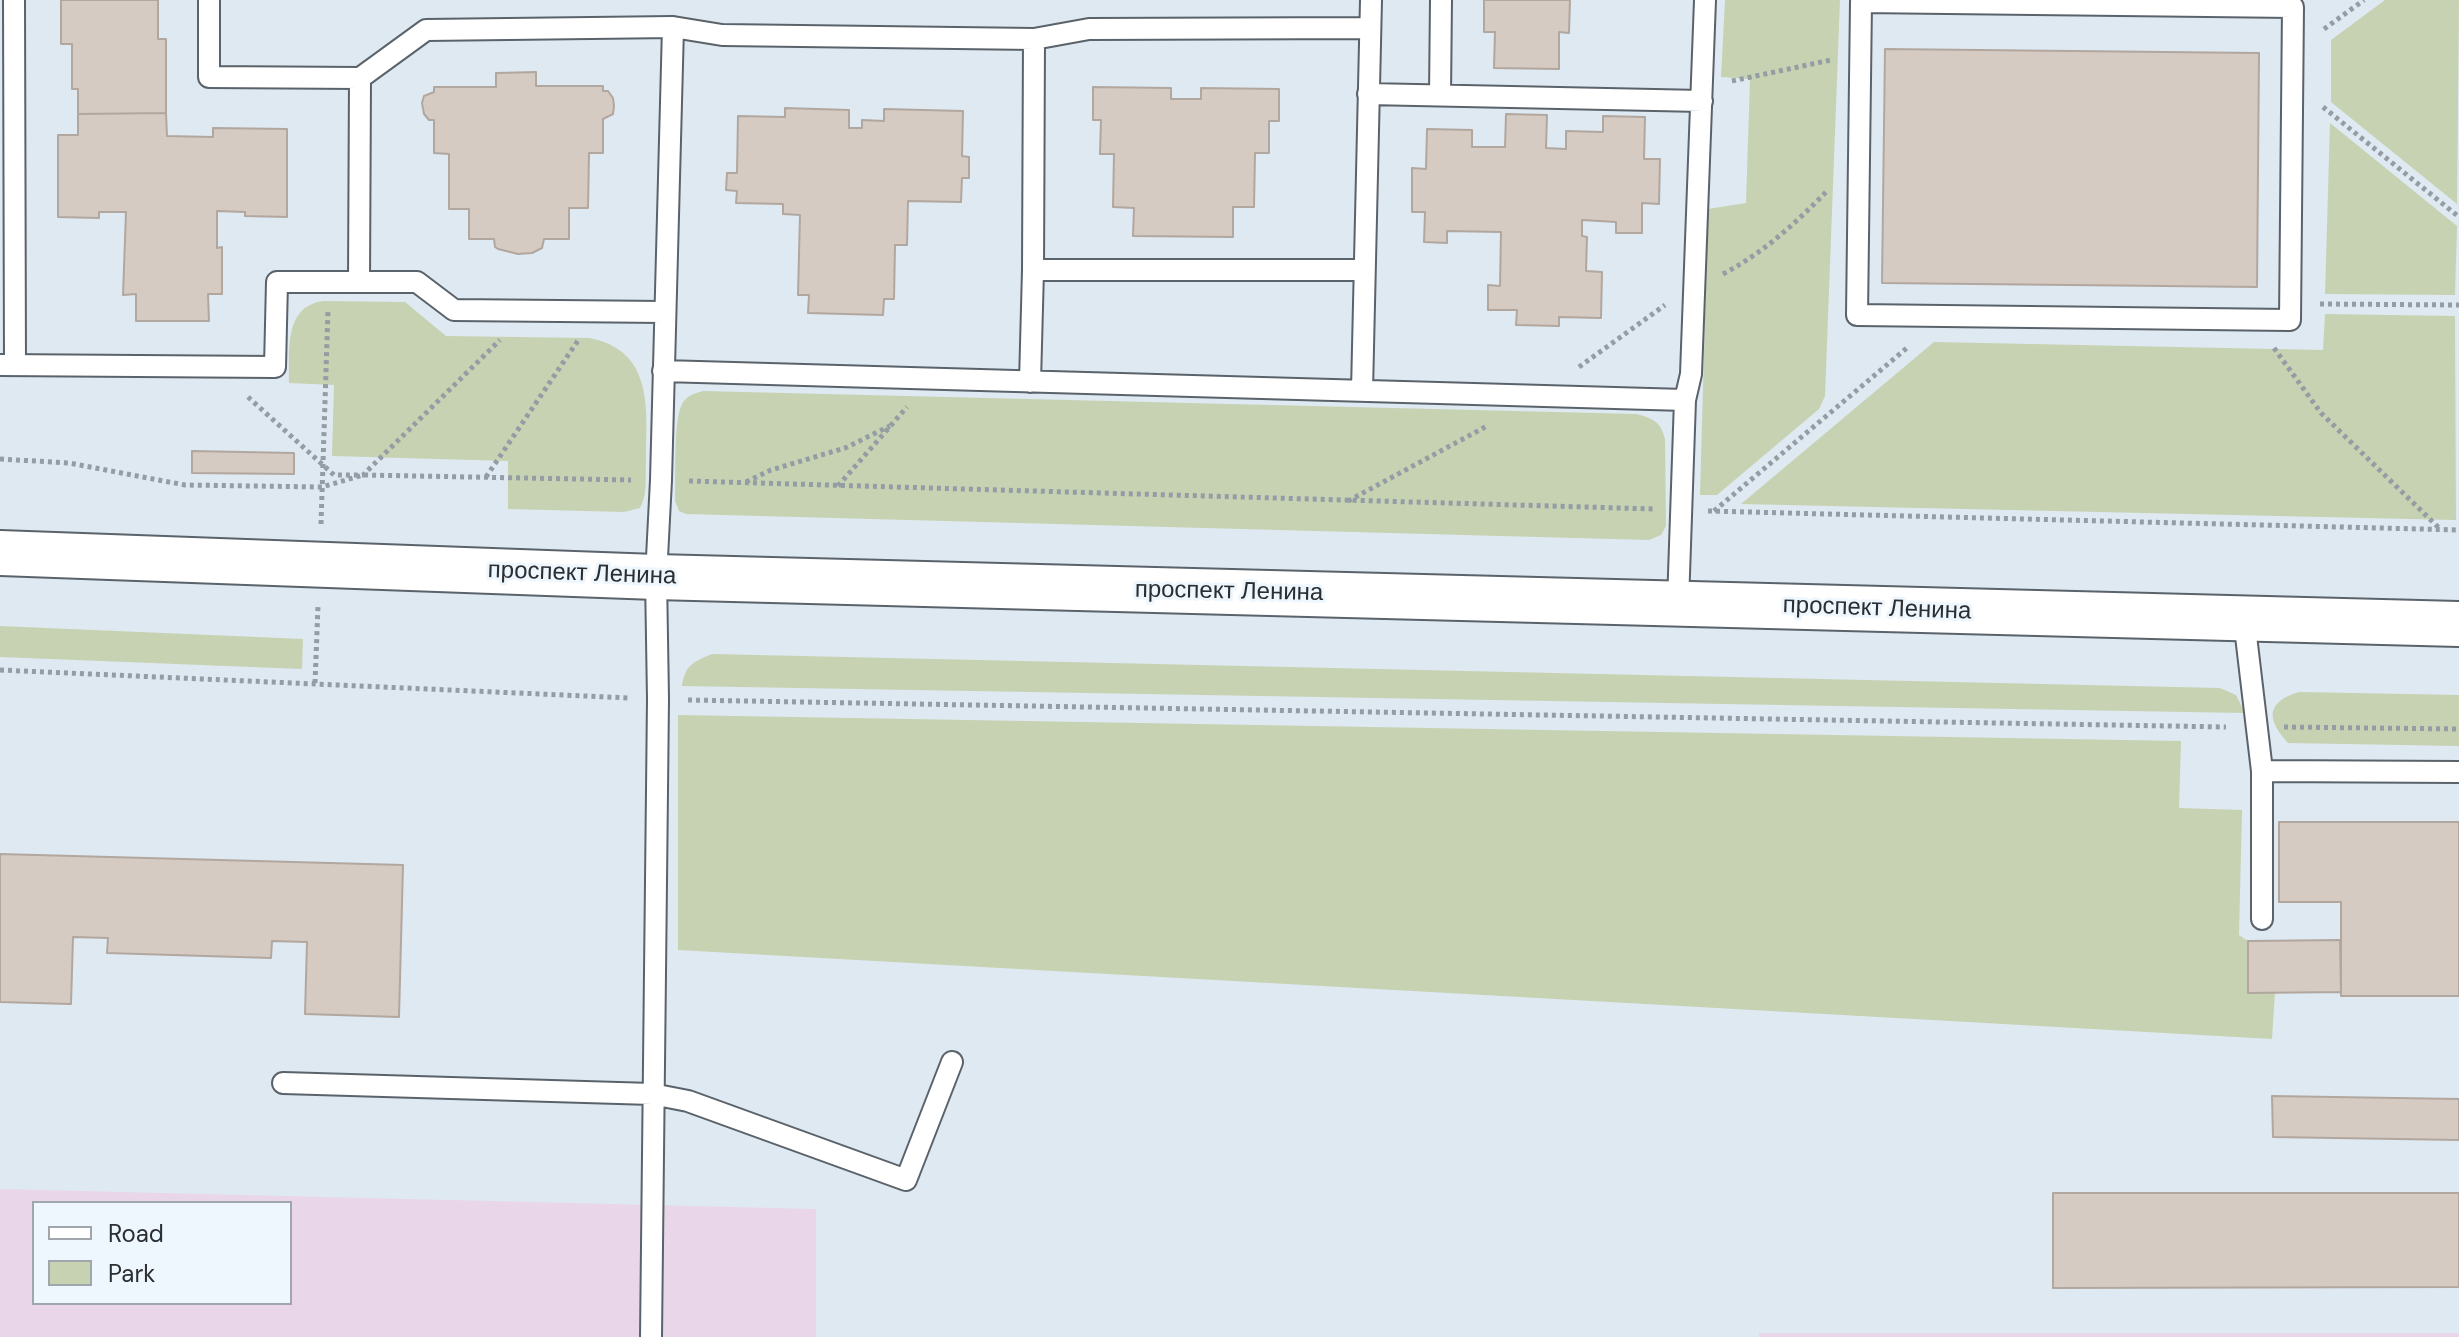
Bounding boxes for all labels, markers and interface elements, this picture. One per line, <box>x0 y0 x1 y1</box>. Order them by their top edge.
street label: проспект Ленина <box>487 556 677 592</box>
street label: проспект Ленина <box>1134 576 1324 608</box>
street label: проспект Ленина <box>1782 591 1972 627</box>
legend <box>32 1201 292 1305</box>
text: Road <box>108 1218 164 1249</box>
text: Park <box>108 1258 155 1289</box>

